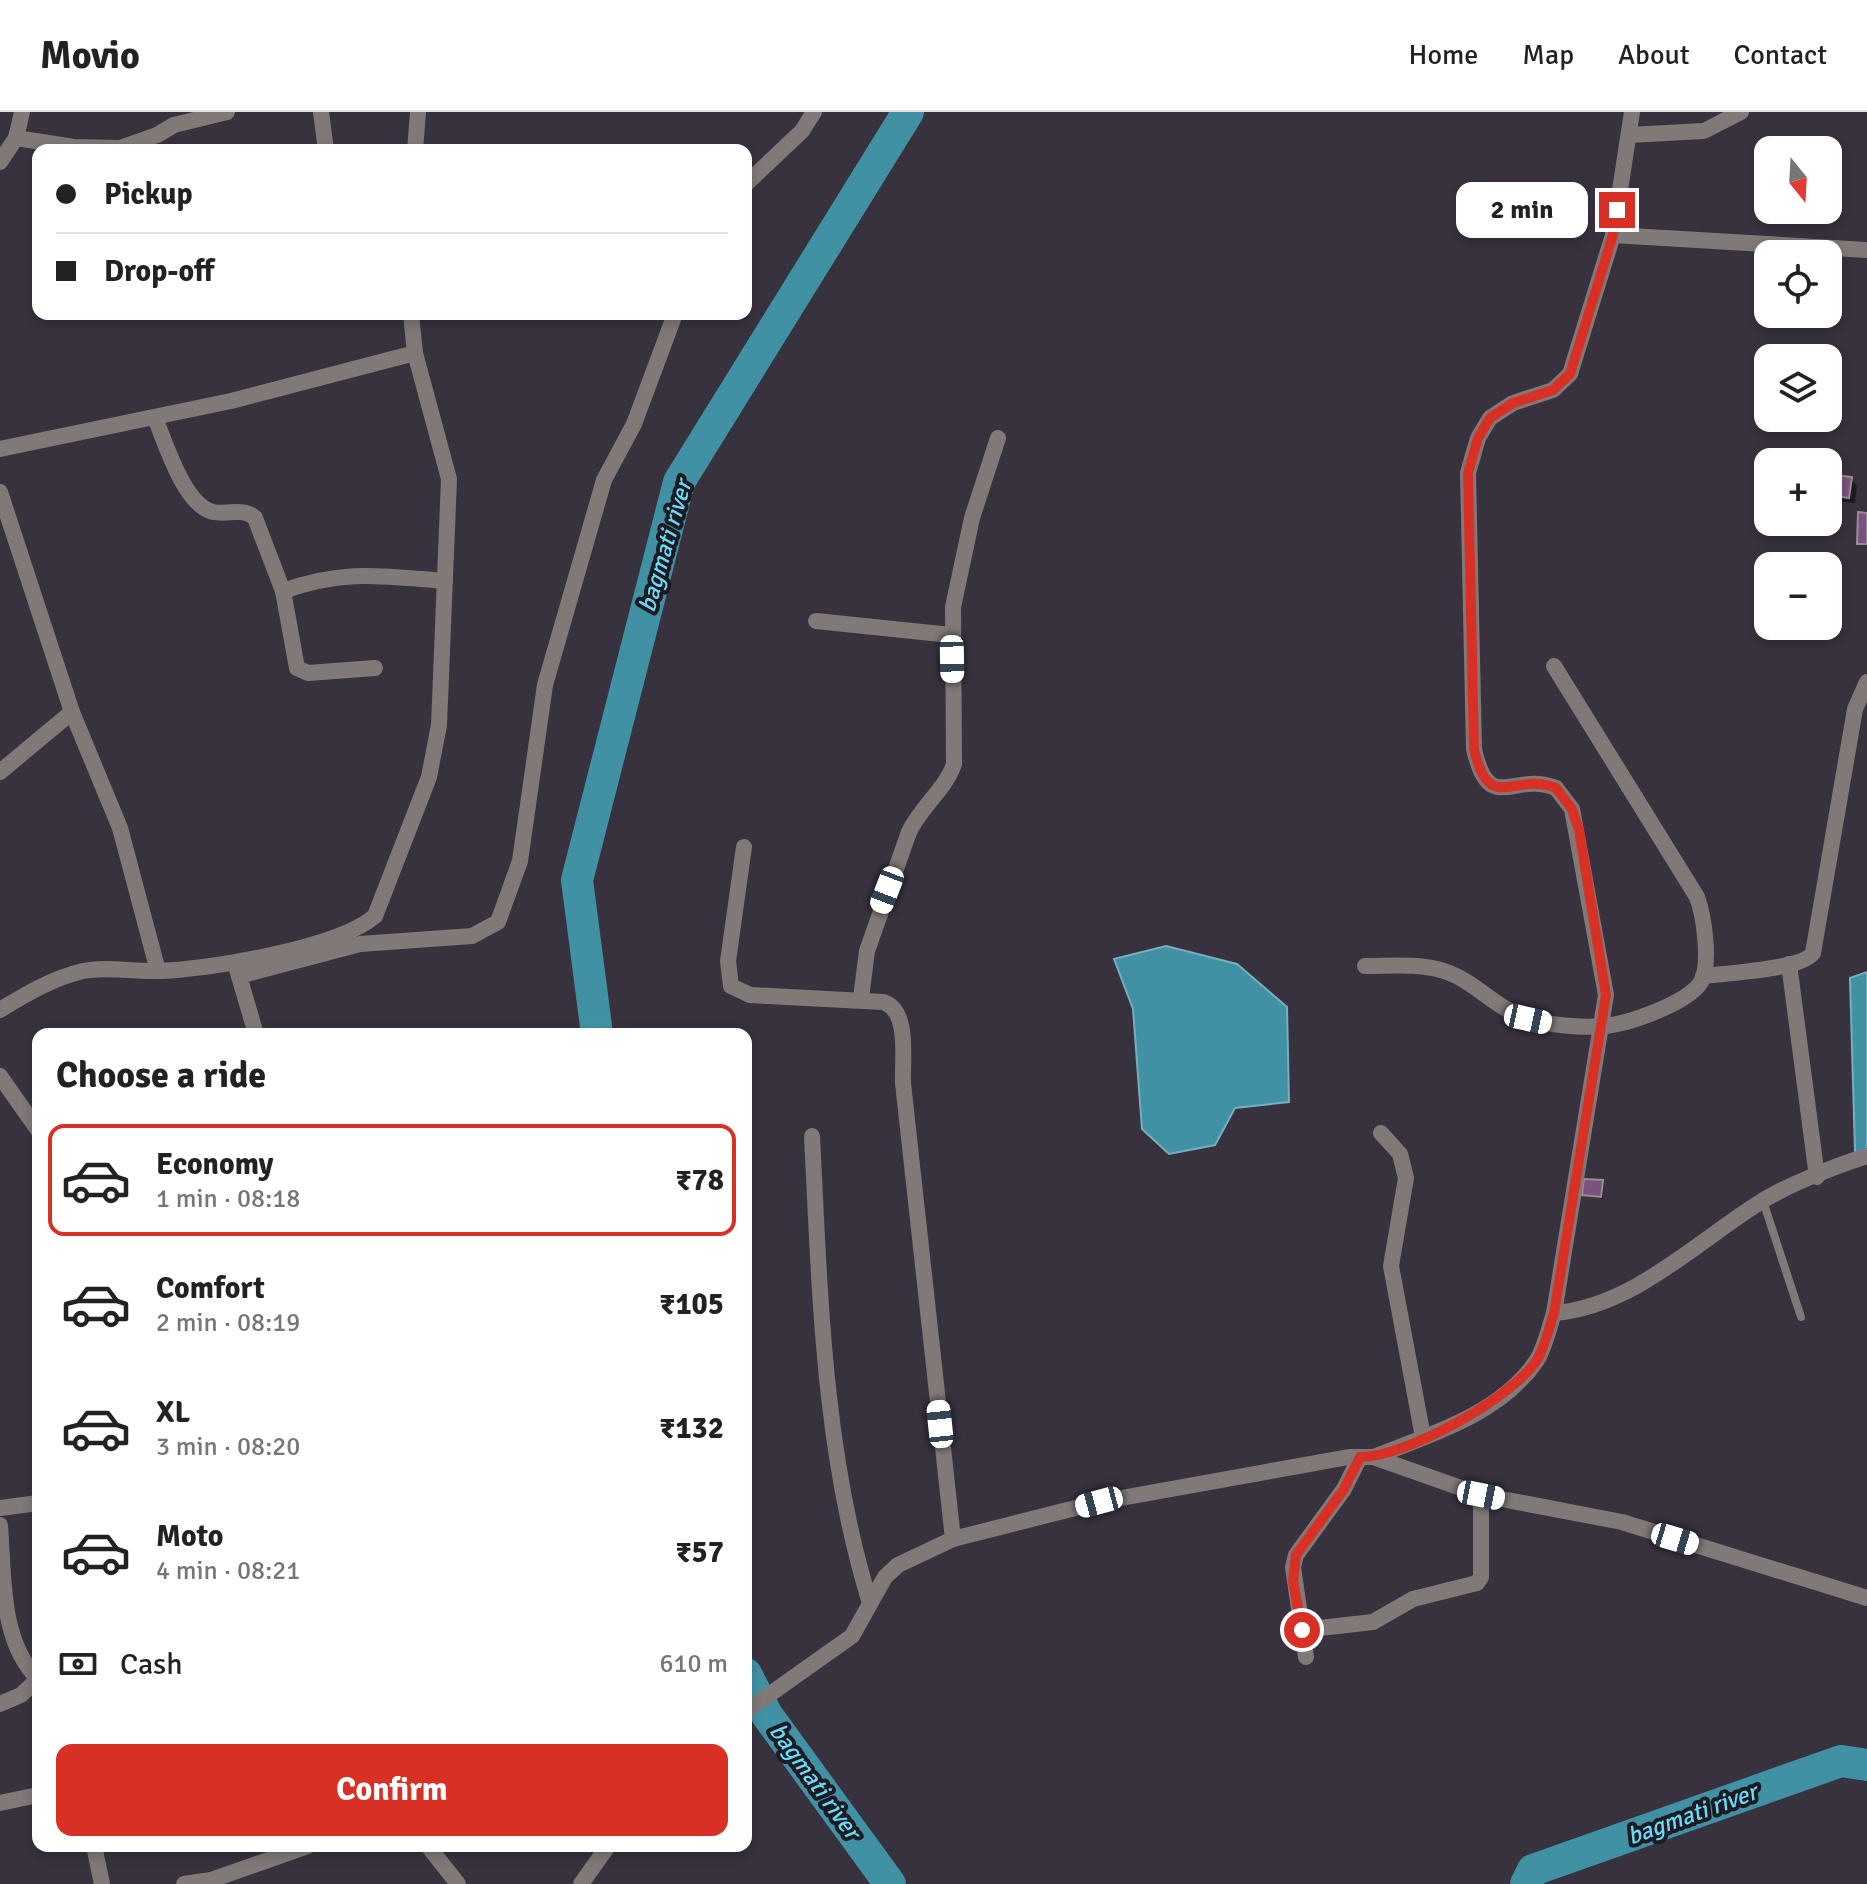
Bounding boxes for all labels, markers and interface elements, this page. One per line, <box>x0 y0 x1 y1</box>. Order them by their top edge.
text: Movio <box>40 32 140 79</box>
text: Home <box>1409 38 1478 72</box>
text: Map <box>1522 38 1574 72</box>
text: About <box>1618 38 1690 72</box>
text: Contact <box>1734 38 1827 72</box>
north arrow <box>1754 136 1842 224</box>
map controls <box>1754 136 1842 640</box>
text: Pickup <box>104 176 193 213</box>
callout: 2 min <box>1457 182 1589 238</box>
route end <box>1599 192 1635 228</box>
text: 2 min <box>1491 194 1553 226</box>
button: locate <box>1754 240 1842 328</box>
text: Drop-off <box>104 253 214 290</box>
button: layers <box>1754 344 1842 432</box>
button: + <box>1754 448 1842 536</box>
water label: bagmati river <box>632 474 699 615</box>
button: − <box>1754 552 1842 640</box>
car <box>940 635 964 683</box>
car <box>867 863 907 917</box>
car <box>1502 1002 1554 1036</box>
text: Choose a ride <box>56 1053 266 1098</box>
icon: car <box>60 1144 132 1216</box>
text: Economy <box>156 1146 273 1183</box>
text: ₹78 <box>675 1162 724 1199</box>
text: 1 min · 08:18 <box>156 1183 300 1215</box>
icon: car <box>60 1268 132 1340</box>
text: Comfort <box>156 1270 265 1307</box>
text: ₹105 <box>659 1286 724 1323</box>
text: 2 min · 08:19 <box>156 1307 300 1339</box>
icon: car <box>60 1392 132 1464</box>
text: XL <box>156 1394 190 1431</box>
car <box>926 1399 954 1449</box>
text: ₹132 <box>659 1410 724 1447</box>
text: 3 min · 08:20 <box>156 1431 300 1463</box>
car <box>1455 1479 1507 1511</box>
car <box>1073 1484 1125 1520</box>
icon: car <box>60 1516 132 1588</box>
text: Moto <box>156 1518 223 1555</box>
car <box>1649 1521 1701 1557</box>
text: ₹57 <box>675 1534 724 1571</box>
text: 4 min · 08:21 <box>156 1555 300 1587</box>
route start <box>1284 1612 1320 1648</box>
icon: cash <box>56 1642 100 1686</box>
text: Cash <box>120 1646 183 1683</box>
text: 610 m <box>659 1648 728 1680</box>
water label: bagmati river <box>763 1717 869 1847</box>
button: Confirm <box>56 1744 728 1836</box>
water label: bagmati river <box>1623 1776 1764 1851</box>

